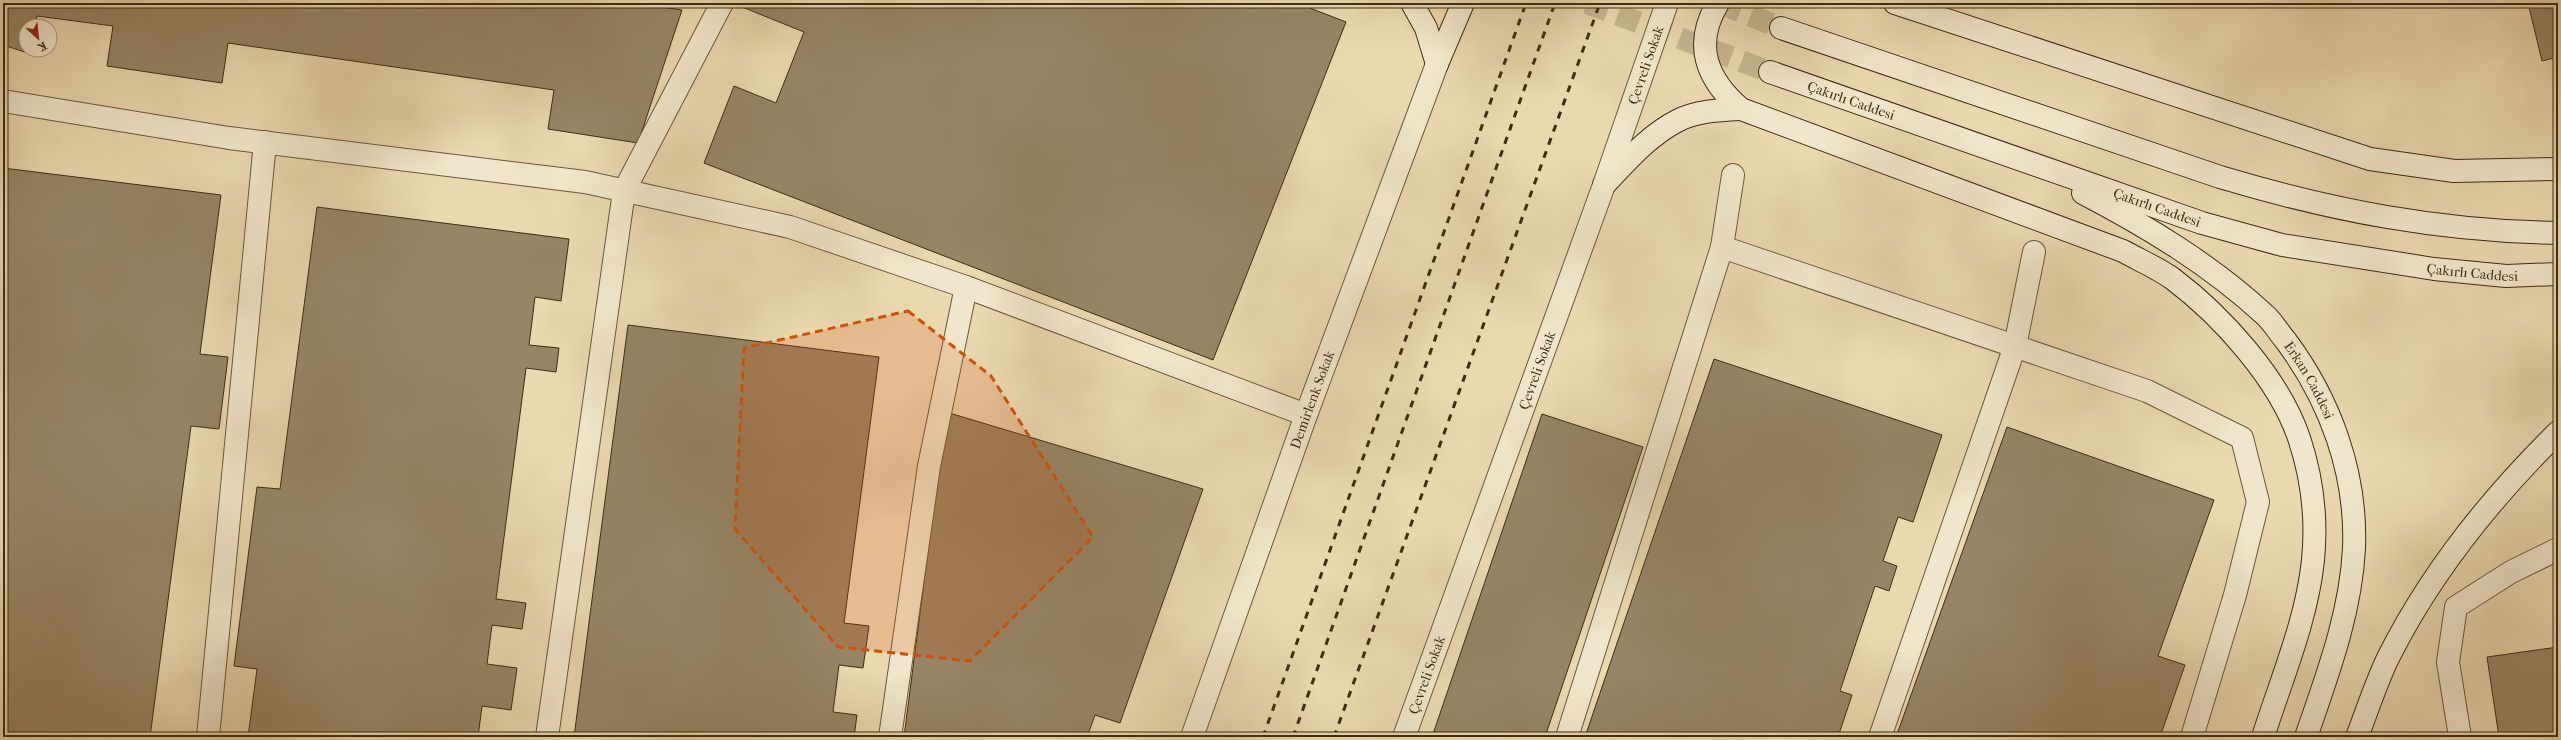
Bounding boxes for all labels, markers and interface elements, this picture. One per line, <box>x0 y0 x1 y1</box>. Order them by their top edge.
north arrow <box>18 18 58 58</box>
street label: Çevreli Sokak <box>1624 23 1667 107</box>
text: K <box>35 39 49 55</box>
street label: Çakırlı Caddesi <box>1805 77 1897 124</box>
street label: Çakırlı Caddesi <box>2111 184 2203 230</box>
street label: Çakırlı Caddesi <box>2425 259 2518 285</box>
street label: Çevreli Sokak <box>1515 328 1559 412</box>
street label: Erkan Caddesi <box>2281 338 2338 422</box>
street label: Demirlenk Sokak <box>1286 347 1338 451</box>
street label: Çevreli Sokak <box>1404 633 1449 716</box>

